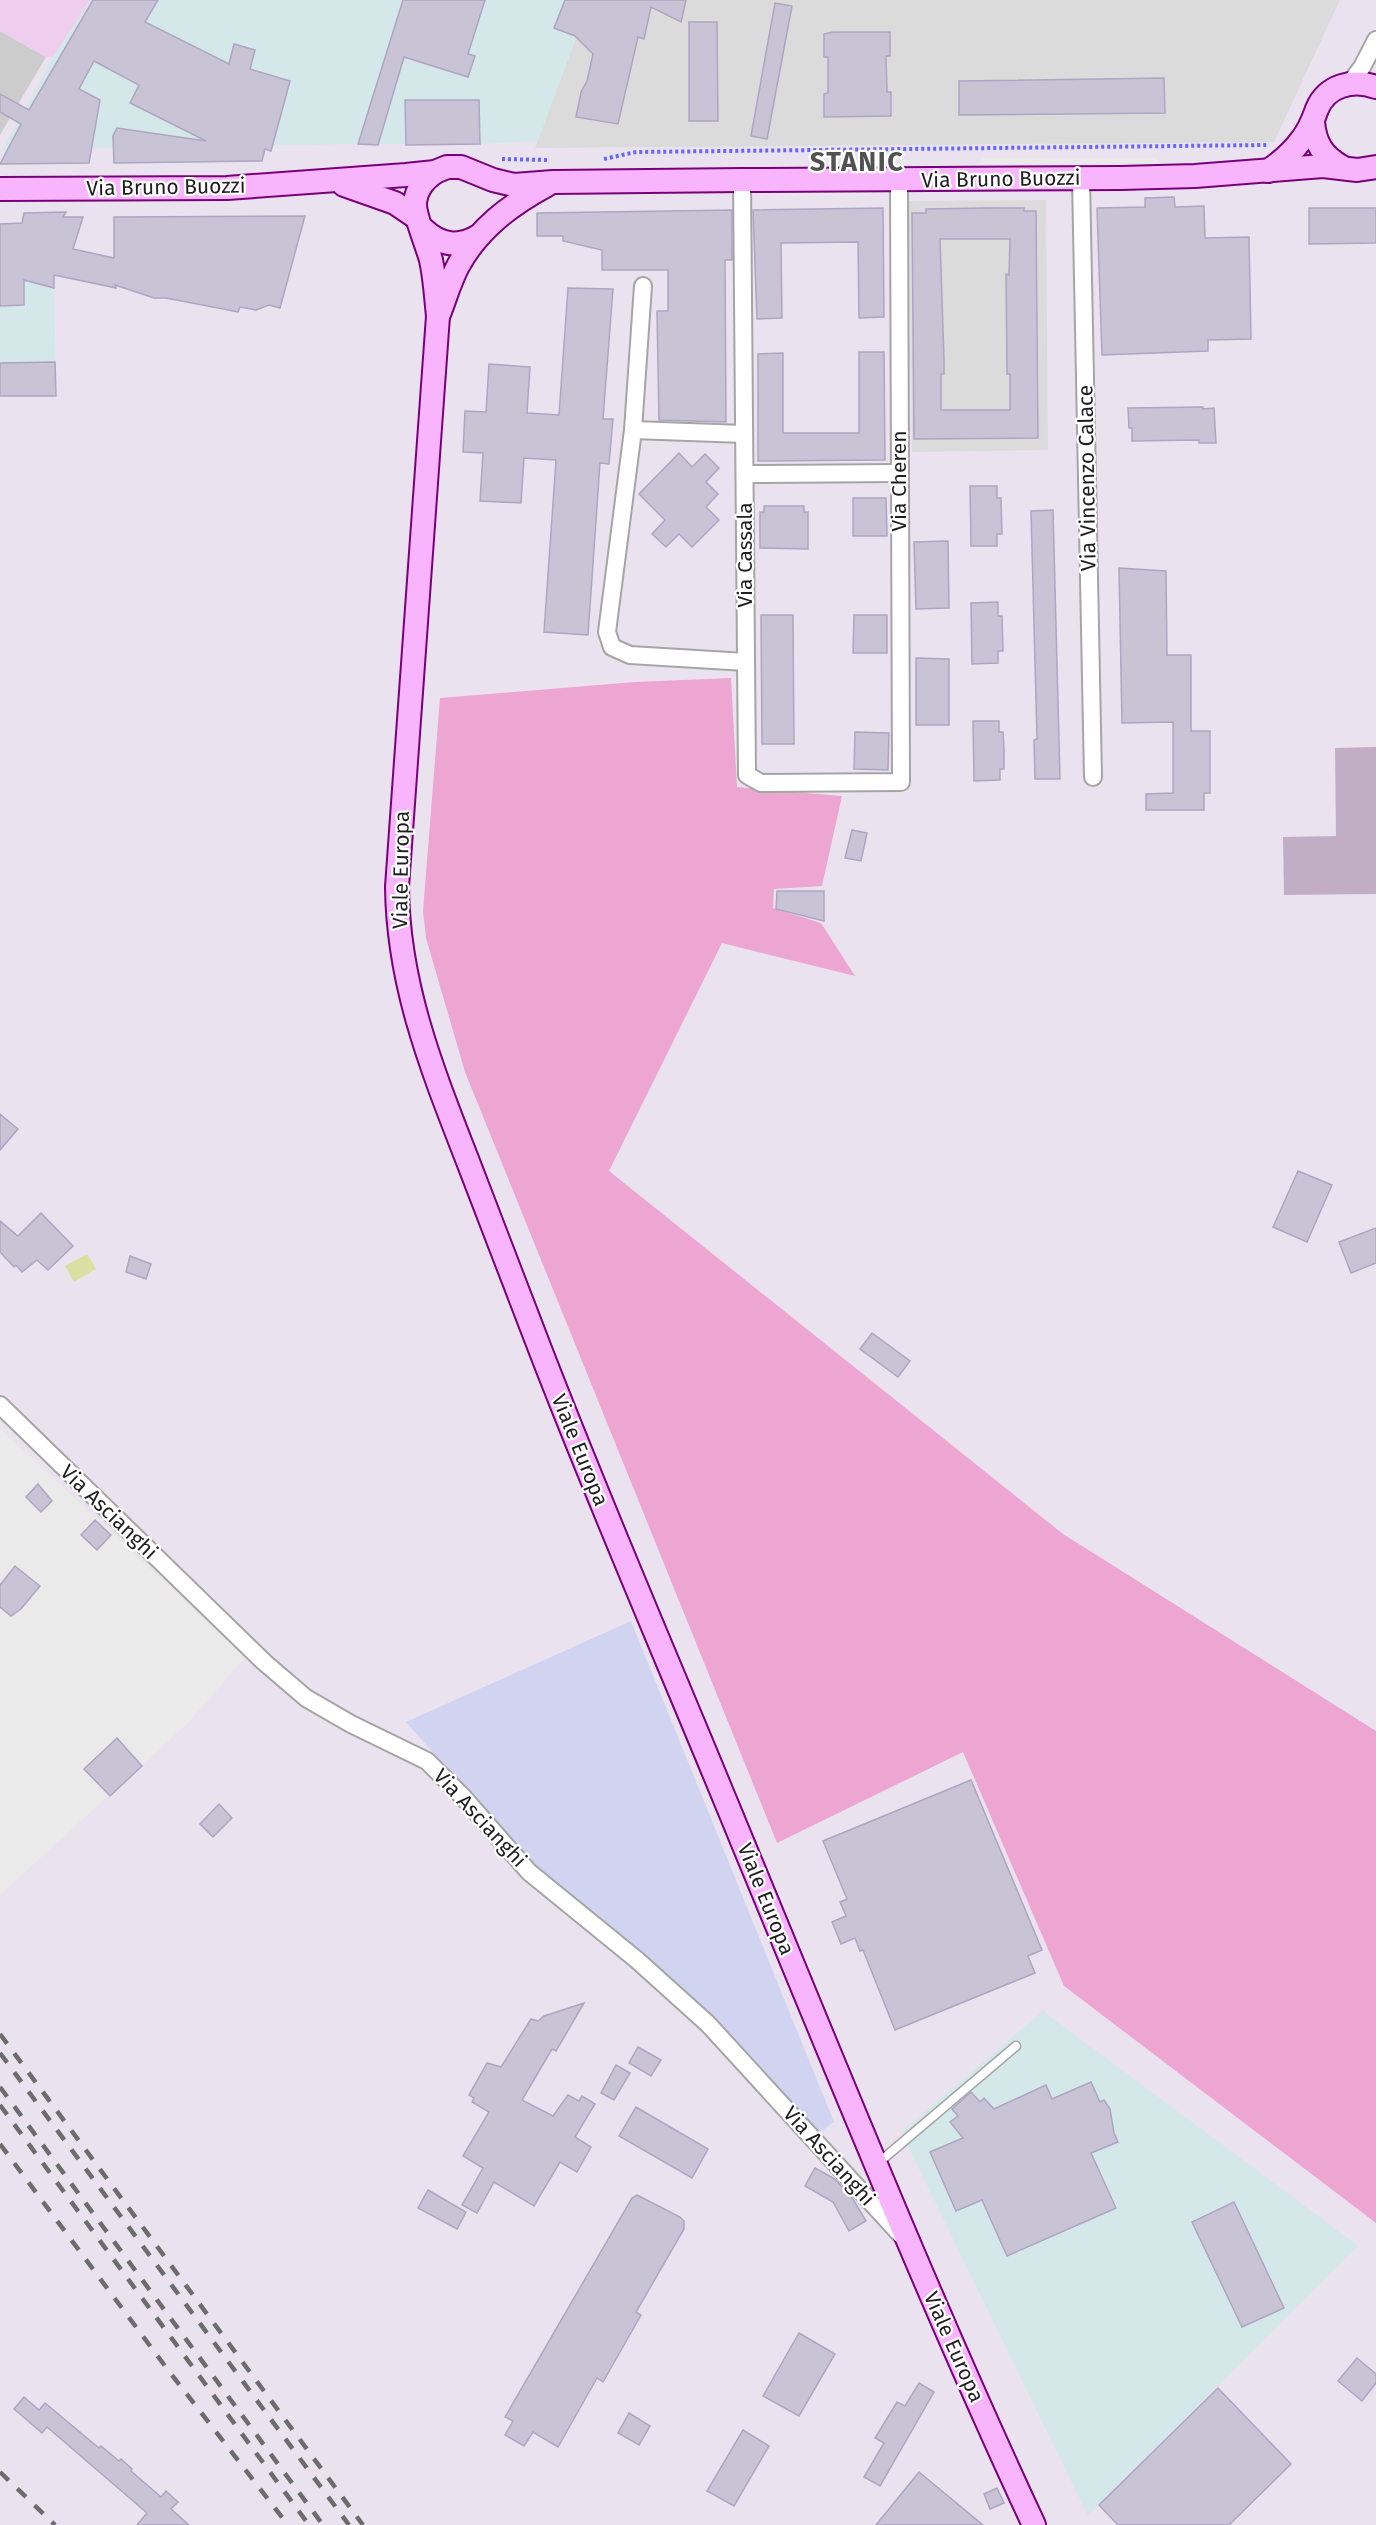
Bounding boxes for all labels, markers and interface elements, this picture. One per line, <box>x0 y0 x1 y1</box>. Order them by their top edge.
district label: STANIC <box>810 146 904 178</box>
street label: Via Bruno Buozzi <box>921 165 1081 193</box>
street label: Via Bruno Buozzi <box>86 173 246 201</box>
street label: Via Vincenzo Calace <box>1072 385 1102 571</box>
street label: Via Cheren <box>886 430 912 532</box>
street label: Via Cassala <box>732 502 758 608</box>
street label: Viale Europa <box>387 811 415 929</box>
street label: Viale Europa <box>546 1390 614 1510</box>
street label: Via Ascianghi <box>55 1459 163 1565</box>
street label: Via Ascianghi <box>428 1763 532 1873</box>
street label: Viale Europa <box>732 1839 800 1959</box>
street label: Via Ascianghi <box>777 2101 881 2211</box>
street label: Viale Europa <box>918 2288 990 2406</box>

